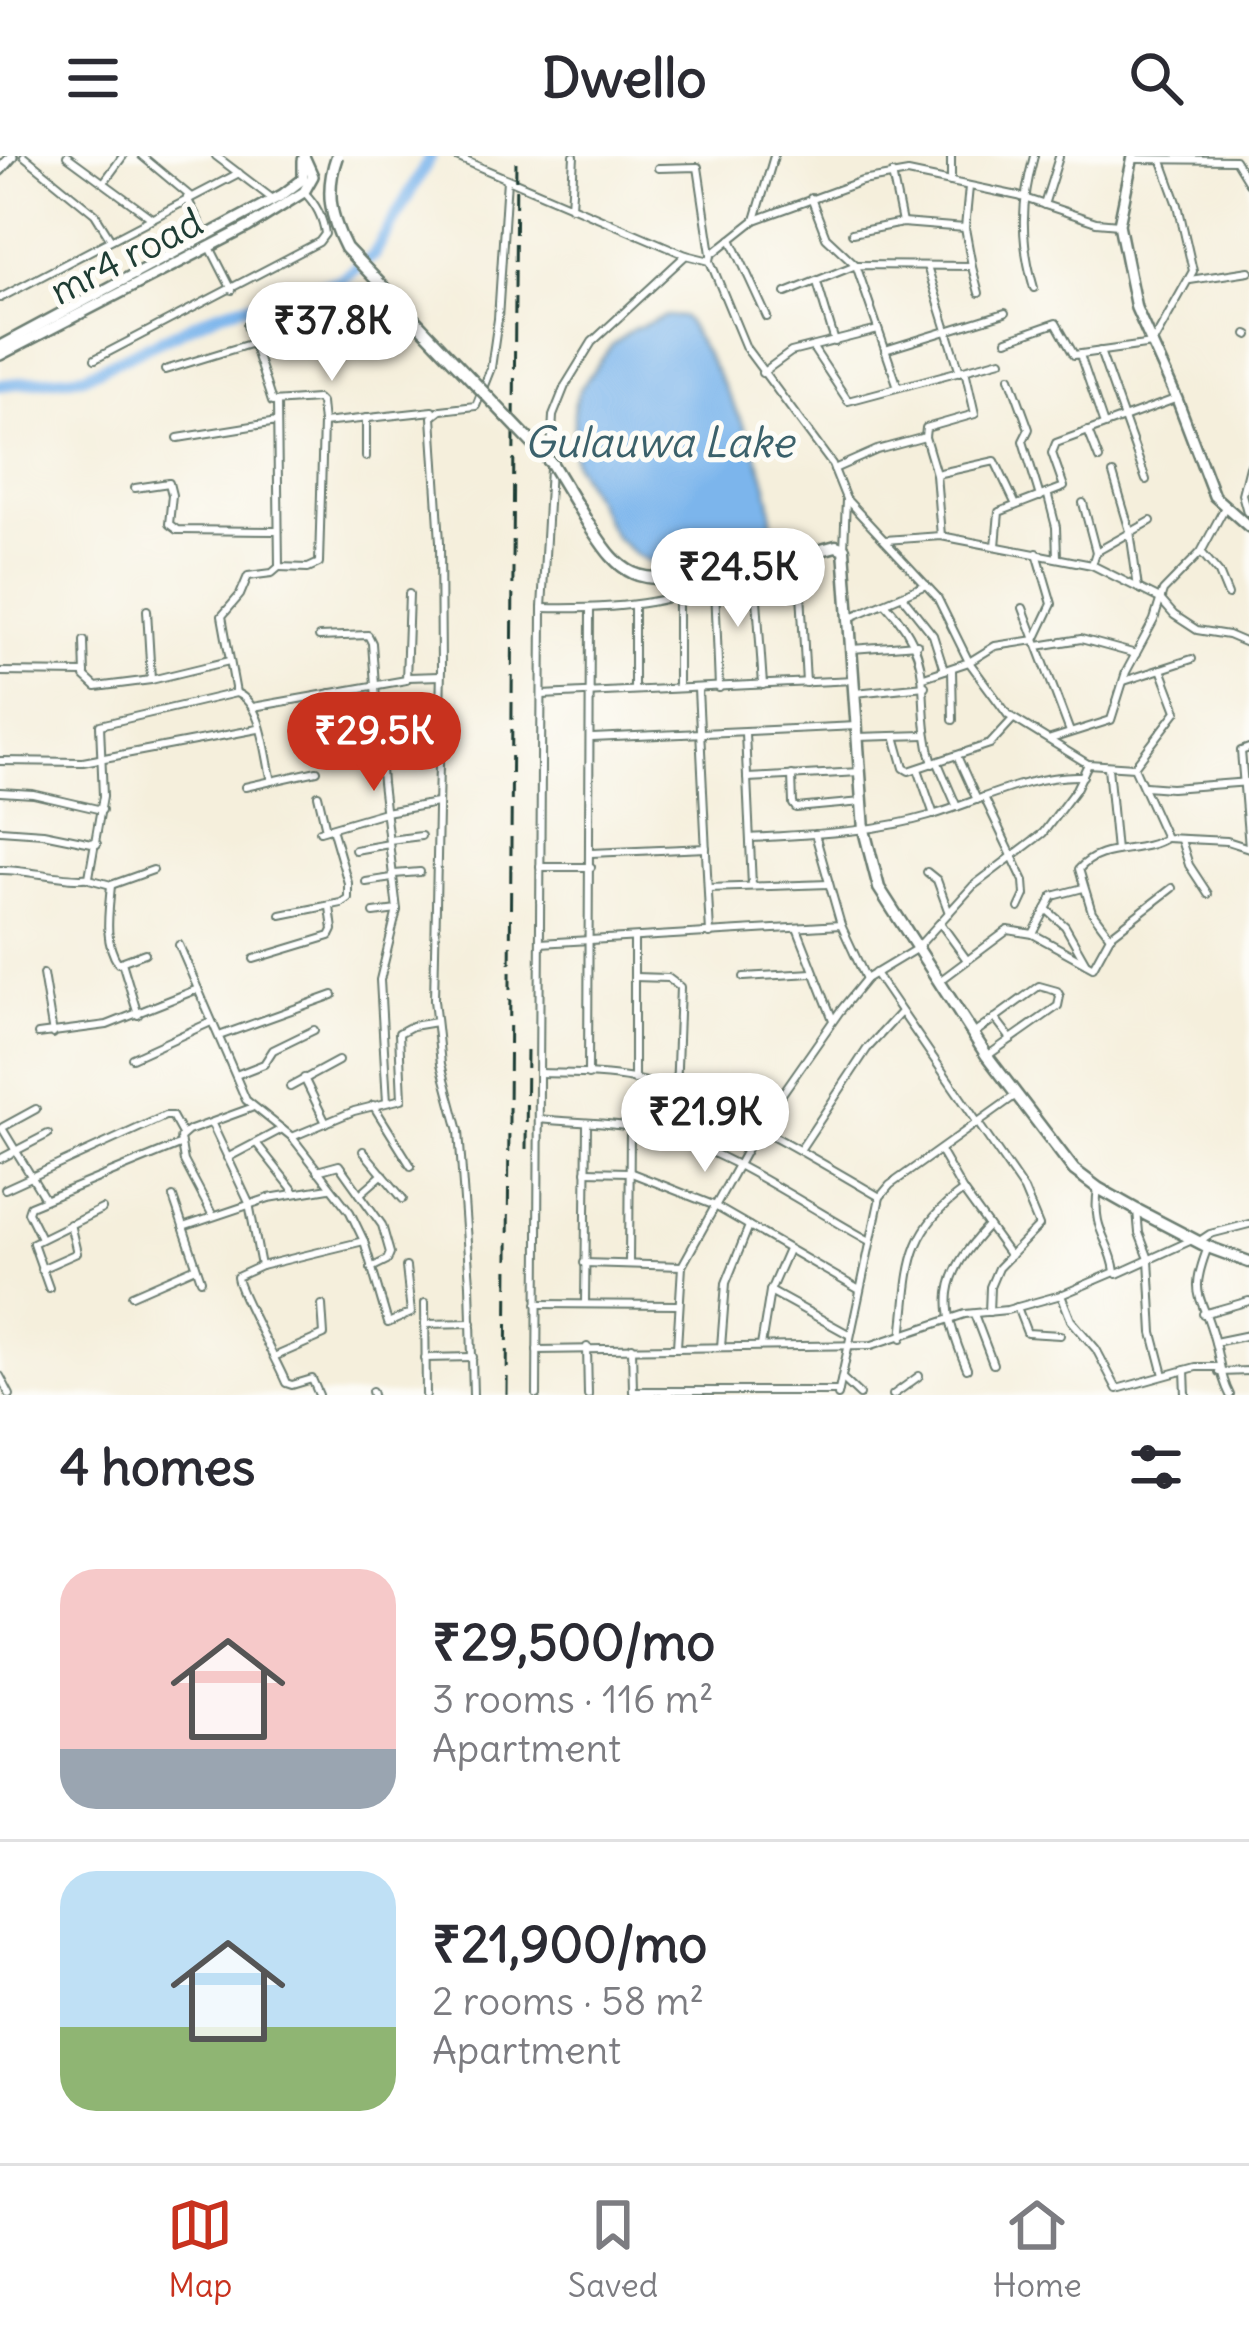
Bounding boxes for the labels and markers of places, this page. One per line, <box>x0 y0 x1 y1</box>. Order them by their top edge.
pin: ₹37.8K <box>234 282 430 384</box>
pin: ₹24.5K <box>640 528 836 630</box>
pin: ₹29.5K <box>276 692 472 794</box>
pin: ₹21.9K <box>607 1073 803 1175</box>

